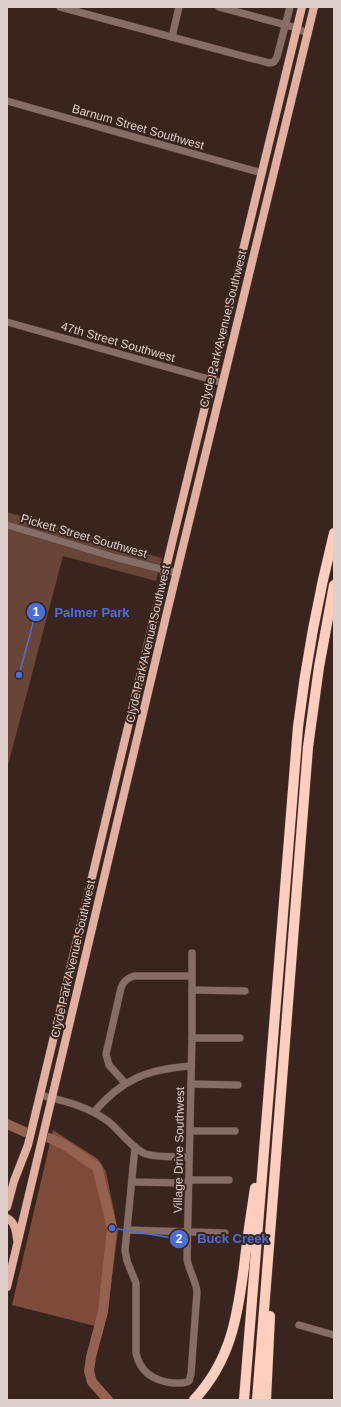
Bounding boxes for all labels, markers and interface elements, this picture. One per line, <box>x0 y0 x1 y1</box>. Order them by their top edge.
street label: Barnum Street Southwest <box>70 101 206 153</box>
street label: Clyde Park Avenue Southwest <box>197 248 249 409</box>
street label: 47th Street Southwest <box>59 319 177 365</box>
street label: Pickett Street Southwest <box>19 511 149 561</box>
street label: Clyde Park Avenue Southwest <box>123 563 173 724</box>
callout: Palmer Park <box>26 600 137 625</box>
text: 1 <box>33 605 40 619</box>
text: Palmer Park <box>54 605 130 620</box>
street label: Clyde Park Avenue Southwest <box>48 878 98 1039</box>
street label: Village Drive Southwest <box>171 1086 187 1213</box>
callout: Buck Creek <box>169 1226 277 1251</box>
text: Buck Creek <box>197 1231 270 1246</box>
text: 2 <box>176 1232 183 1246</box>

